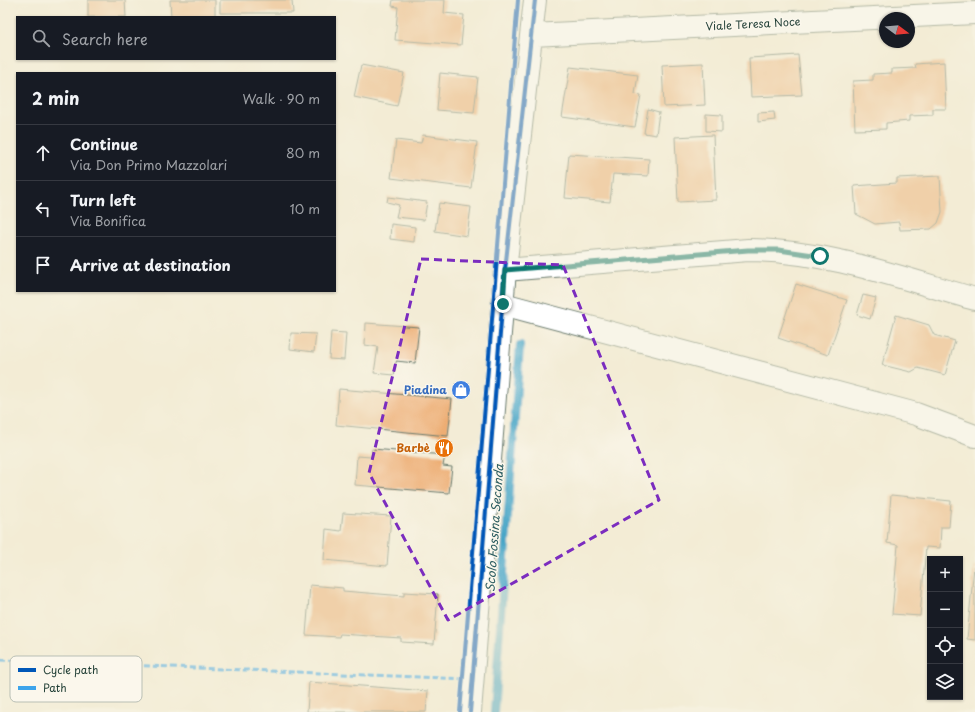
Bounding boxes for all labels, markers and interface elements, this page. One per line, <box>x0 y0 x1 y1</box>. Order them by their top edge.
north arrow <box>879 12 915 48</box>
street label: Viale Teresa Noce <box>705 13 801 34</box>
search box <box>16 16 336 60</box>
icon: search <box>30 27 52 49</box>
text: Search here <box>62 27 148 50</box>
text: 2 min <box>32 85 79 111</box>
text: Walk · 90 m <box>243 89 320 108</box>
text: Continue <box>70 132 138 155</box>
icon: ahead <box>32 142 54 164</box>
text: 80 m <box>286 143 320 162</box>
text: Via Don Primo Mazzolari <box>70 155 227 174</box>
text: Turn left <box>70 188 136 211</box>
icon: left <box>32 198 54 220</box>
text: 10 m <box>290 199 320 218</box>
text: Via Bonifica <box>70 211 146 230</box>
route start <box>811 247 829 265</box>
text: Arrive at destination <box>70 253 231 276</box>
icon: arrive <box>32 254 54 276</box>
route end <box>494 295 512 313</box>
shop icon: Piadina <box>450 379 472 401</box>
place label: Piadina <box>404 381 447 398</box>
restaurant icon: Barbè <box>433 437 455 459</box>
place label: Barbè <box>396 439 431 456</box>
water label: Scolo Fossina Seconda <box>481 463 507 593</box>
map controls <box>927 556 963 700</box>
button: + <box>927 556 963 592</box>
button: − <box>927 592 963 628</box>
button: locate <box>927 628 963 664</box>
legend <box>10 656 142 702</box>
text: Cycle path <box>43 661 98 678</box>
button: layers <box>927 664 963 700</box>
text: Path <box>43 679 67 696</box>

